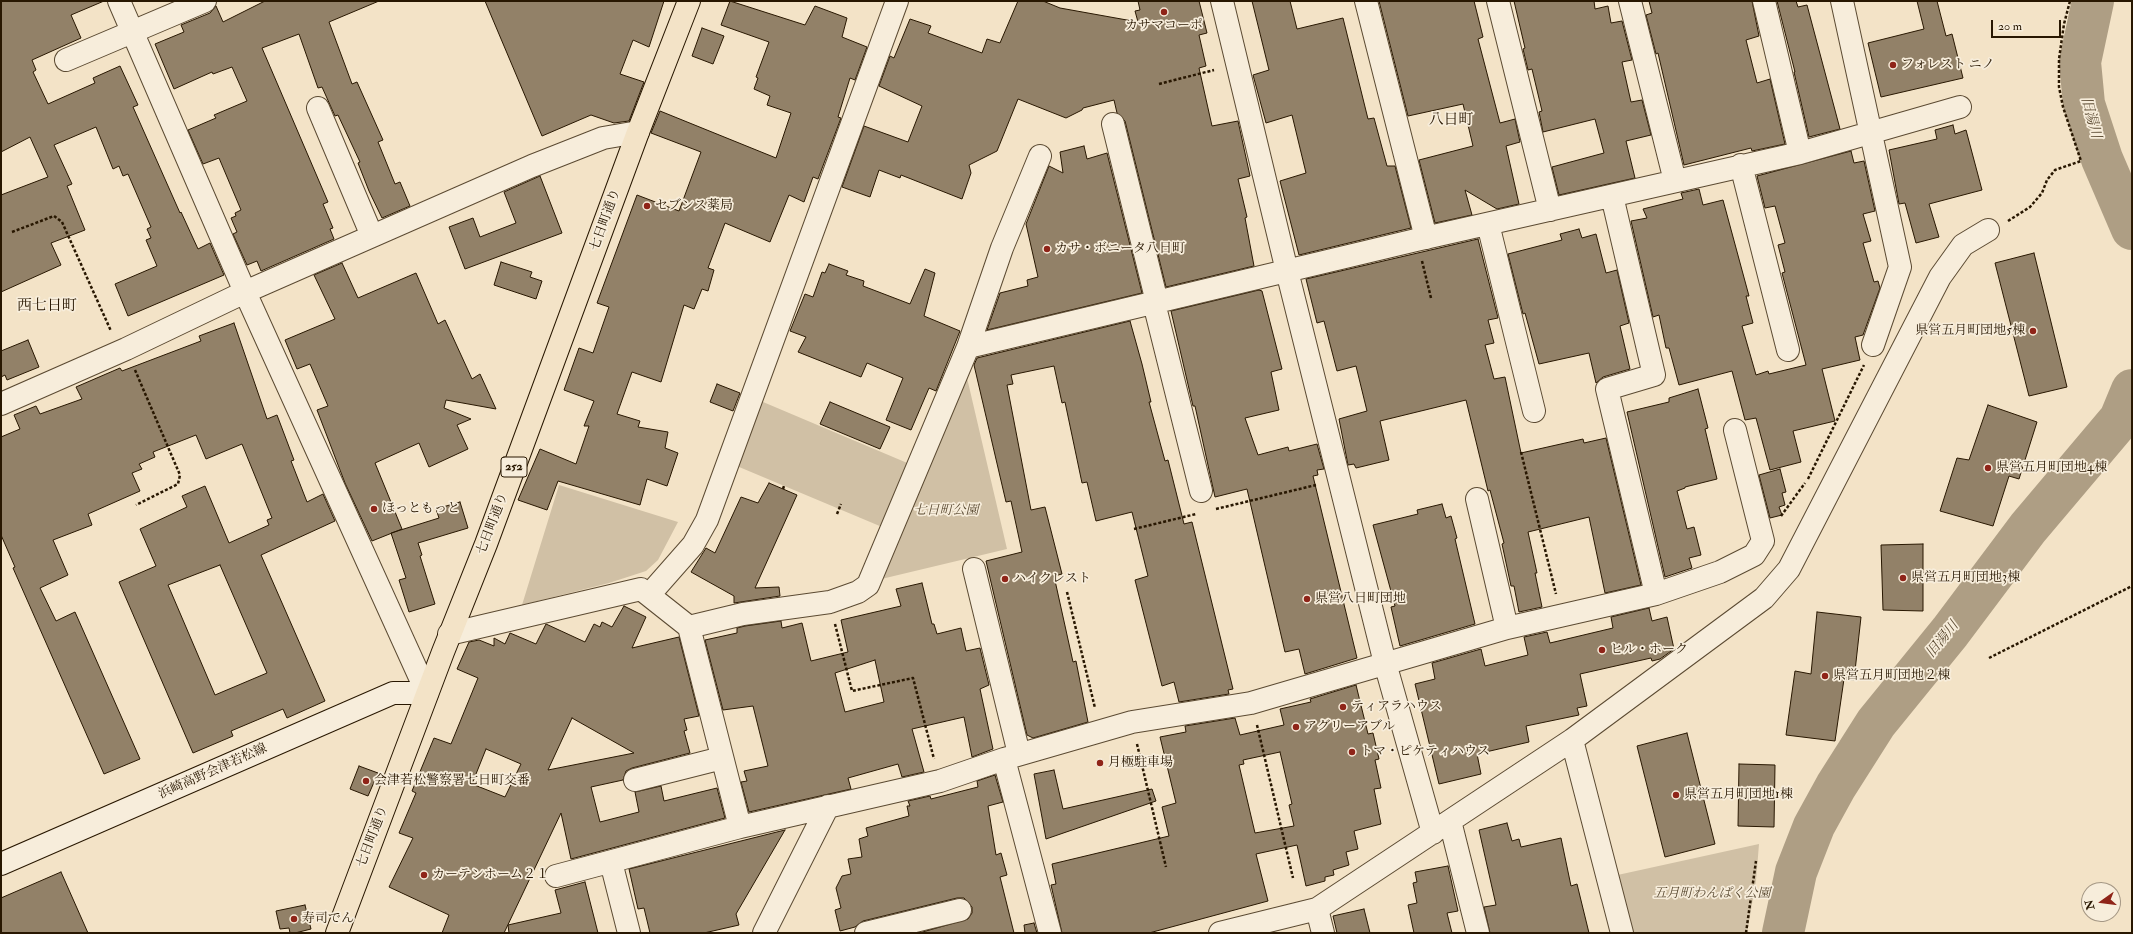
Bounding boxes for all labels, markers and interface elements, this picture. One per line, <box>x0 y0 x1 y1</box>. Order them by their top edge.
marker: カサマコーポ <box>1159 7 1169 17</box>
scale bar <box>1993 12 2063 38</box>
place label: カサマコーポ <box>1125 18 1203 34</box>
text: 20 m <box>1998 19 2022 34</box>
place label: フォレスト ニノ <box>1901 57 1995 73</box>
marker: フォレスト ニノ <box>1888 60 1898 70</box>
water label: 旧湯川 <box>2076 96 2104 140</box>
district label: 八日町 <box>1429 112 1473 130</box>
street label: 七日町通り <box>588 187 624 253</box>
place label: セブンス薬局 <box>655 198 733 214</box>
marker: セブンス薬局 <box>642 201 652 211</box>
place label: カサ・ボニータ八日町 <box>1055 241 1185 257</box>
marker: カサ・ボニータ八日町 <box>1042 244 1052 254</box>
district label: 西七日町 <box>17 298 77 316</box>
place label: 県営五月町団地5棟 <box>1915 323 2025 339</box>
marker: 県営五月町団地5棟 <box>2028 326 2038 336</box>
road number: 252 <box>501 457 527 477</box>
place label: 県営五月町団地4棟 <box>1996 460 2107 476</box>
marker: 県営五月町団地4棟 <box>1983 463 1993 473</box>
street label: 七日町通り <box>474 491 512 557</box>
place label: ほっともっと <box>382 501 460 517</box>
park label: 七日町公園 <box>914 503 978 519</box>
marker: ほっともっと <box>369 504 379 514</box>
place label: 県営五月町団地3棟 <box>1911 570 2020 586</box>
place label: ハイクレスト <box>1013 571 1091 587</box>
marker: 県営五月町団地3棟 <box>1898 573 1908 583</box>
marker: ハイクレスト <box>1000 574 1010 584</box>
place label: 県営八日町団地 <box>1315 591 1406 607</box>
marker: 県営八日町団地 <box>1302 594 1312 604</box>
water label: 旧湯川 <box>1923 618 1963 662</box>
place label: ヒル・ホーク <box>1610 642 1688 658</box>
marker: ヒル・ホーク <box>1597 645 1607 655</box>
place label: 県営五月町団地２棟 <box>1833 668 1950 684</box>
marker: 県営五月町団地２棟 <box>1820 671 1830 681</box>
place label: ティアラハウス <box>1351 699 1442 715</box>
marker: ティアラハウス <box>1338 702 1348 712</box>
place label: アグリーアブル <box>1304 719 1395 735</box>
marker: アグリーアブル <box>1291 722 1301 732</box>
street label: 浜崎高野会津若松線 <box>156 741 270 803</box>
place label: トマ・ピケティハウス <box>1360 744 1490 760</box>
marker: トマ・ピケティハウス <box>1347 747 1357 757</box>
place label: 月極駐車場 <box>1108 755 1173 771</box>
marker: 月極駐車場 <box>1095 758 1105 768</box>
place label: 会津若松警察署七日町交番 <box>374 773 530 789</box>
marker: 会津若松警察署七日町交番 <box>361 776 371 786</box>
place label: 県営五月町団地1棟 <box>1684 787 1793 803</box>
marker: 県営五月町団地1棟 <box>1671 790 1681 800</box>
street label: 七日町通り <box>354 804 392 870</box>
place label: カーテンホーム２１ <box>432 867 549 883</box>
marker: カーテンホーム２１ <box>419 870 429 880</box>
north arrow <box>2081 882 2121 922</box>
park label: 五月町わんぱく公園 <box>1654 886 1770 902</box>
text: N <box>2082 898 2097 911</box>
place label: 寿司でん <box>302 911 354 927</box>
marker: 寿司でん <box>289 914 299 924</box>

